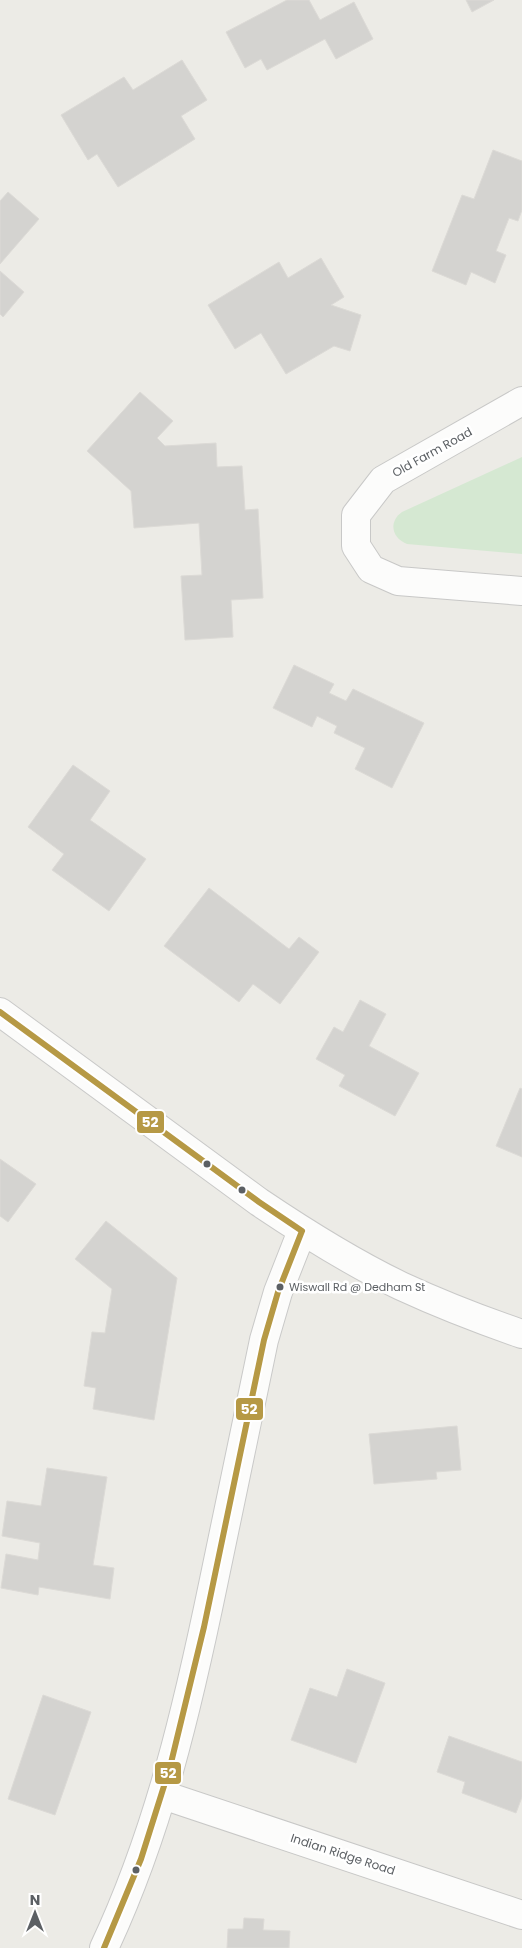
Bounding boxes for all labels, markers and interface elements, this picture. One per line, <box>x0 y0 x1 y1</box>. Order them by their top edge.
street label: Old Farm Road <box>389 423 475 481</box>
line badge: 52 <box>136 1110 165 1134</box>
text: 52 <box>141 1112 159 1132</box>
unlabelled marker <box>202 1159 212 1169</box>
unlabelled marker <box>237 1185 247 1195</box>
place label: Wiswall Rd @ Dedham St <box>289 1279 425 1295</box>
marker: Wiswall Rd @ Dedham St <box>275 1282 285 1292</box>
line badge: 52 <box>235 1397 264 1421</box>
text: 52 <box>240 1399 258 1419</box>
line badge: 52 <box>154 1761 182 1785</box>
text: 52 <box>159 1763 177 1783</box>
street label: Indian Ridge Road <box>289 1829 397 1879</box>
unlabelled marker <box>131 1865 141 1875</box>
north arrow <box>10 1888 60 1938</box>
text: N <box>30 1890 40 1910</box>

